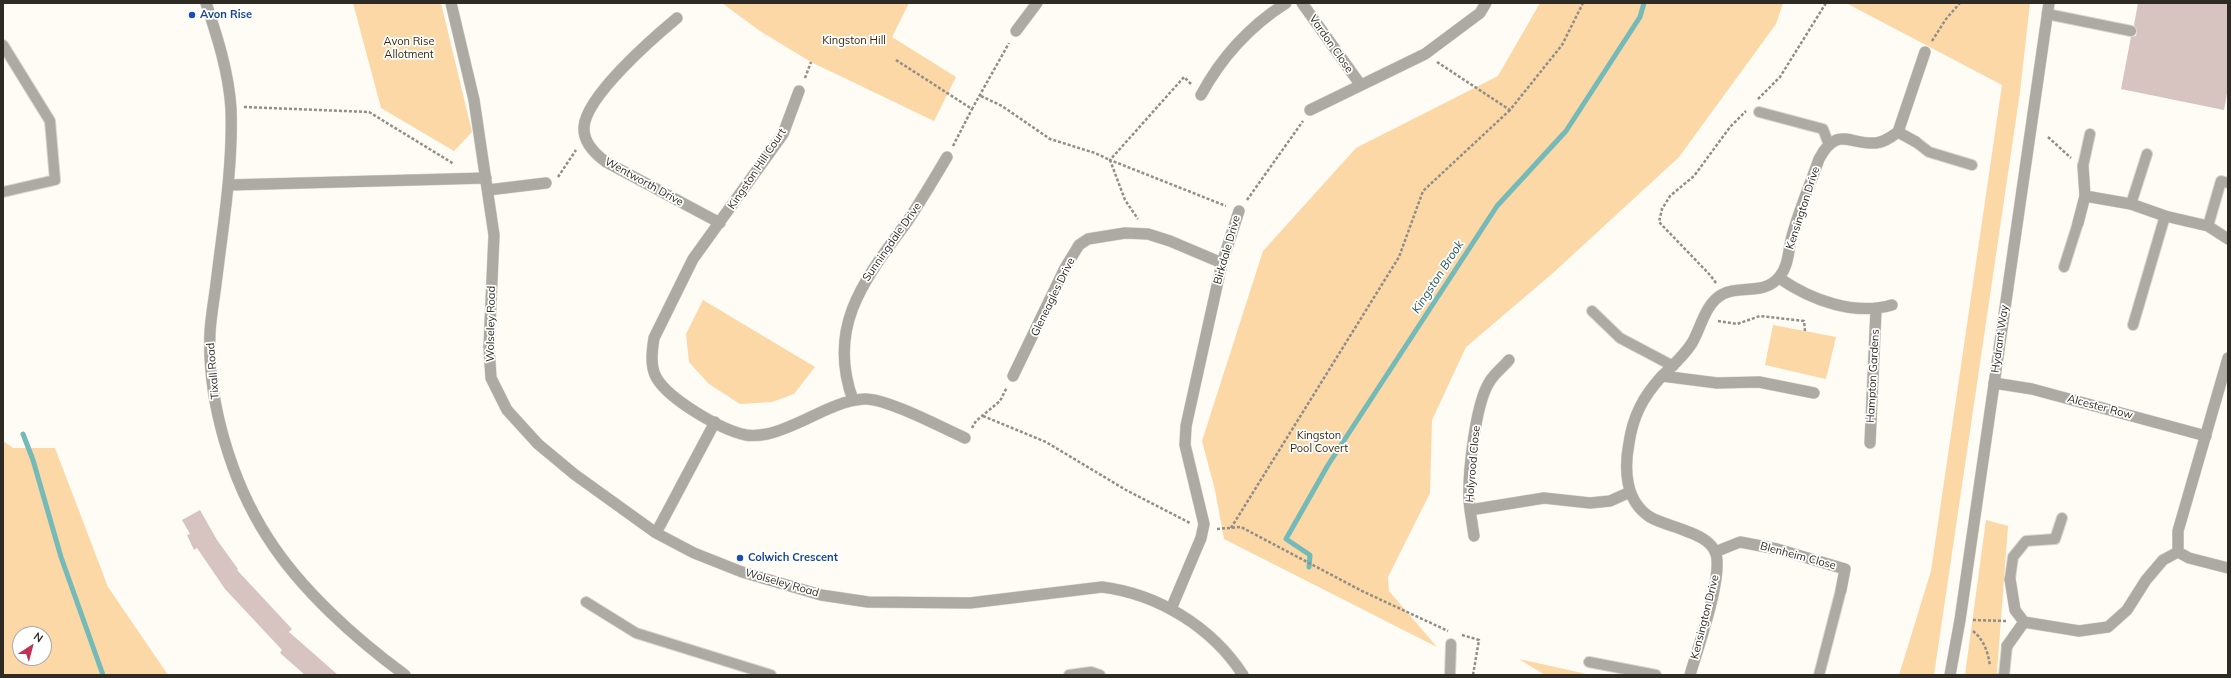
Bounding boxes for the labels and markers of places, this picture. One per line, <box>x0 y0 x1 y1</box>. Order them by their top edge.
place label: Avon Rise <box>200 8 252 22</box>
marker: Avon Rise <box>187 10 197 20</box>
place label: Colwich Crescent <box>748 551 838 565</box>
marker: Colwich Crescent <box>735 553 745 563</box>

